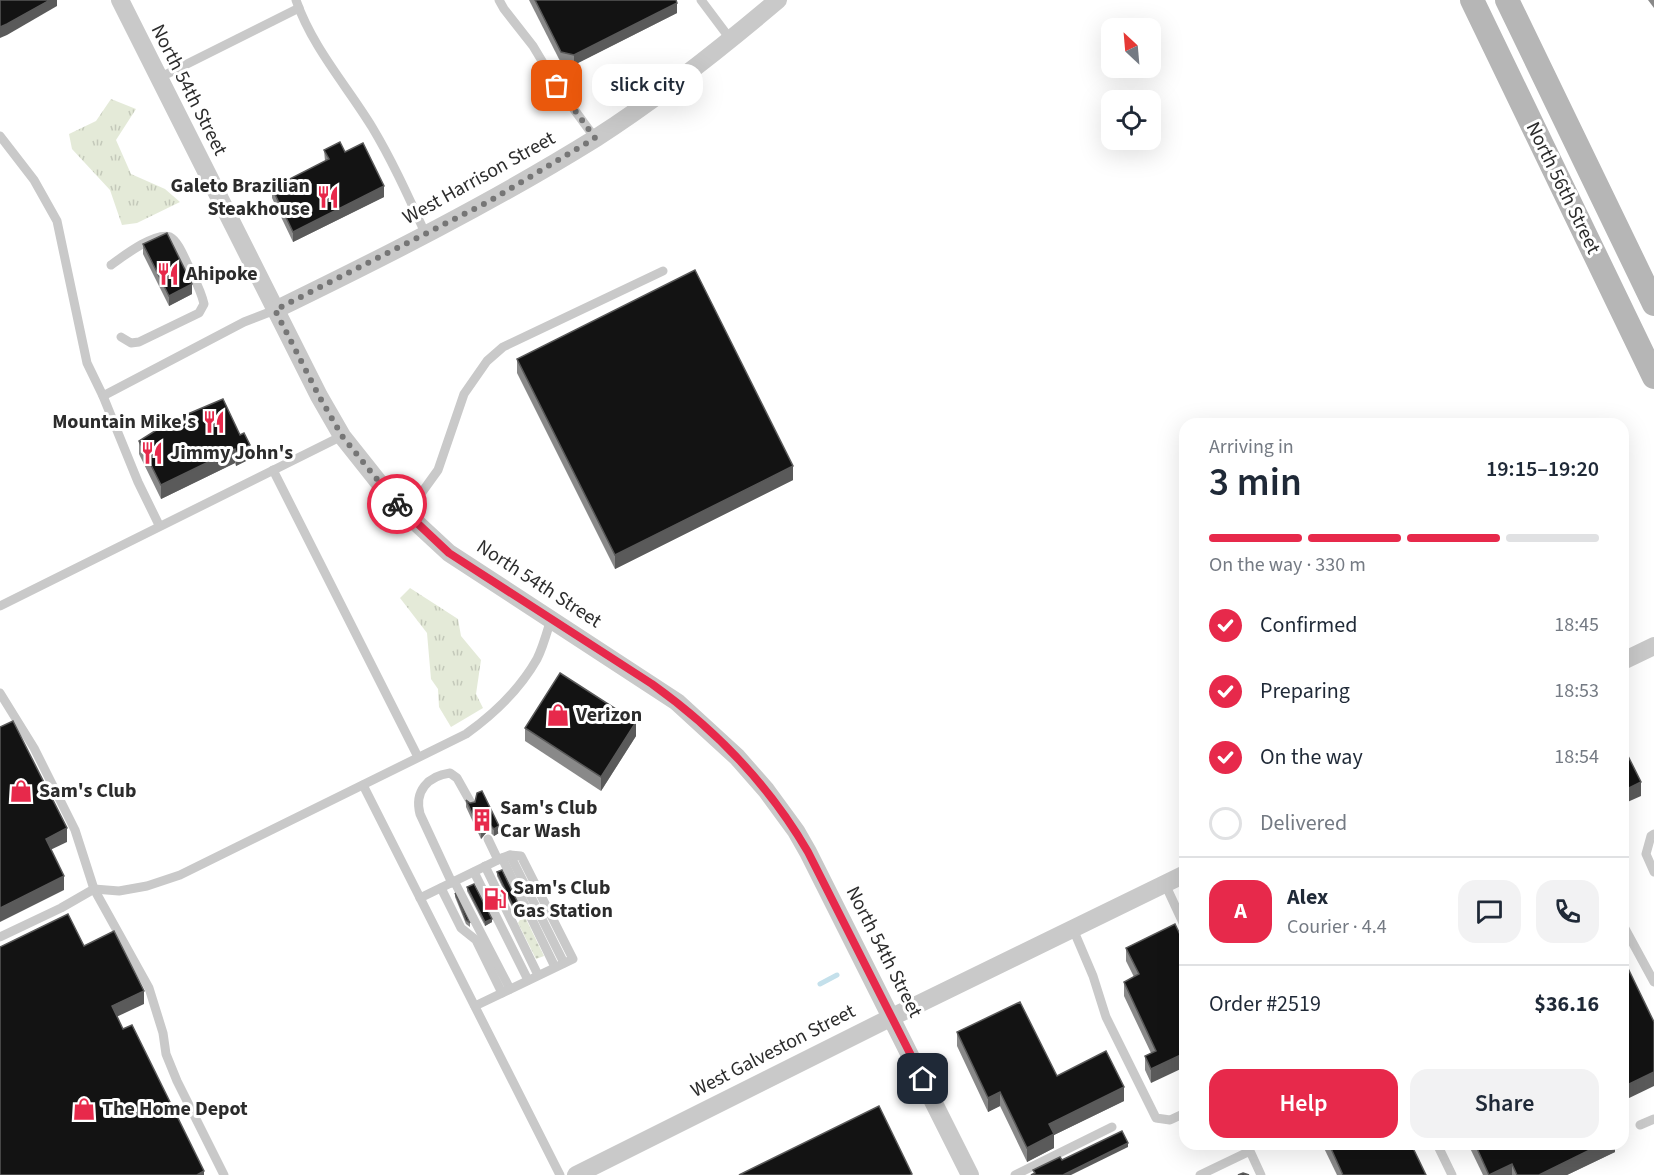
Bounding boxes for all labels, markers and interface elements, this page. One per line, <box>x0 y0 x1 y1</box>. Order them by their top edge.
north arrow <box>1101 18 1161 78</box>
map controls <box>1101 18 1161 150</box>
street label: North 54th Street <box>144 19 234 161</box>
pin <box>531 60 582 111</box>
callout: slick city <box>593 65 704 107</box>
icon: bag <box>540 69 573 102</box>
text: slick city <box>610 71 685 99</box>
button: locate <box>1101 90 1161 150</box>
street label: North 56th Street <box>1519 117 1607 259</box>
street label: West Harrison Street <box>398 124 561 232</box>
place label: Galeto Brazilian Steakhouse <box>170 172 310 223</box>
restaurant icon: Galeto Brazilian Steakhouse <box>315 184 341 210</box>
place label: Ahipoke <box>185 260 258 288</box>
restaurant icon: Ahipoke <box>155 261 181 287</box>
place label: Mountain Mike's <box>52 408 196 436</box>
restaurant icon: Mountain Mike's <box>201 409 227 435</box>
text: Arriving in <box>1209 433 1294 461</box>
place label: Jimmy John's <box>170 439 293 467</box>
restaurant icon: Jimmy John's <box>139 440 165 466</box>
text: 19:15–19:20 <box>1486 453 1599 485</box>
text: 3 min <box>1209 455 1302 511</box>
courier <box>367 474 427 534</box>
icon: bike <box>381 488 414 521</box>
street label: North 54th Street <box>471 533 607 635</box>
text: On the way · 330 m <box>1209 551 1366 579</box>
icon: check <box>1209 609 1242 642</box>
text: Confirmed <box>1260 609 1357 641</box>
text: 18:45 <box>1554 611 1599 639</box>
icon: check <box>1209 675 1242 708</box>
text: Preparing <box>1260 675 1350 707</box>
text: 18:53 <box>1554 677 1599 705</box>
place label: Verizon <box>575 701 642 729</box>
shop icon: Verizon <box>545 702 571 728</box>
icon: check <box>1209 741 1242 774</box>
text: On the way <box>1260 741 1363 773</box>
text: 18:54 <box>1554 743 1599 771</box>
place label: Sam's Club <box>39 777 136 805</box>
shop icon: Sam's Club <box>8 778 34 804</box>
place label: Sam's Club Car Wash <box>500 794 597 845</box>
building icon: Sam's Club Car Wash <box>469 807 495 833</box>
text: Delivered <box>1260 807 1347 839</box>
place label: Sam's Club Gas Station <box>513 874 613 925</box>
button: chat <box>1458 880 1521 943</box>
button: phone <box>1536 880 1599 943</box>
street label: North 54th Street <box>839 881 929 1023</box>
text: Alex <box>1287 881 1328 913</box>
fuel station icon: Sam's Club Gas Station <box>482 886 508 912</box>
text: A <box>1234 895 1247 927</box>
text: Courier · 4.4 <box>1287 913 1387 941</box>
text: Order #2519 <box>1209 988 1321 1020</box>
text: $36.16 <box>1534 988 1599 1020</box>
street label: West Galveston Street <box>686 997 860 1105</box>
pin <box>897 1053 948 1104</box>
icon: home <box>906 1062 939 1095</box>
button: Help <box>1209 1069 1398 1138</box>
button: Share <box>1410 1069 1599 1138</box>
place label: The Home Depot <box>102 1095 248 1123</box>
shop icon: The Home Depot <box>71 1096 97 1122</box>

